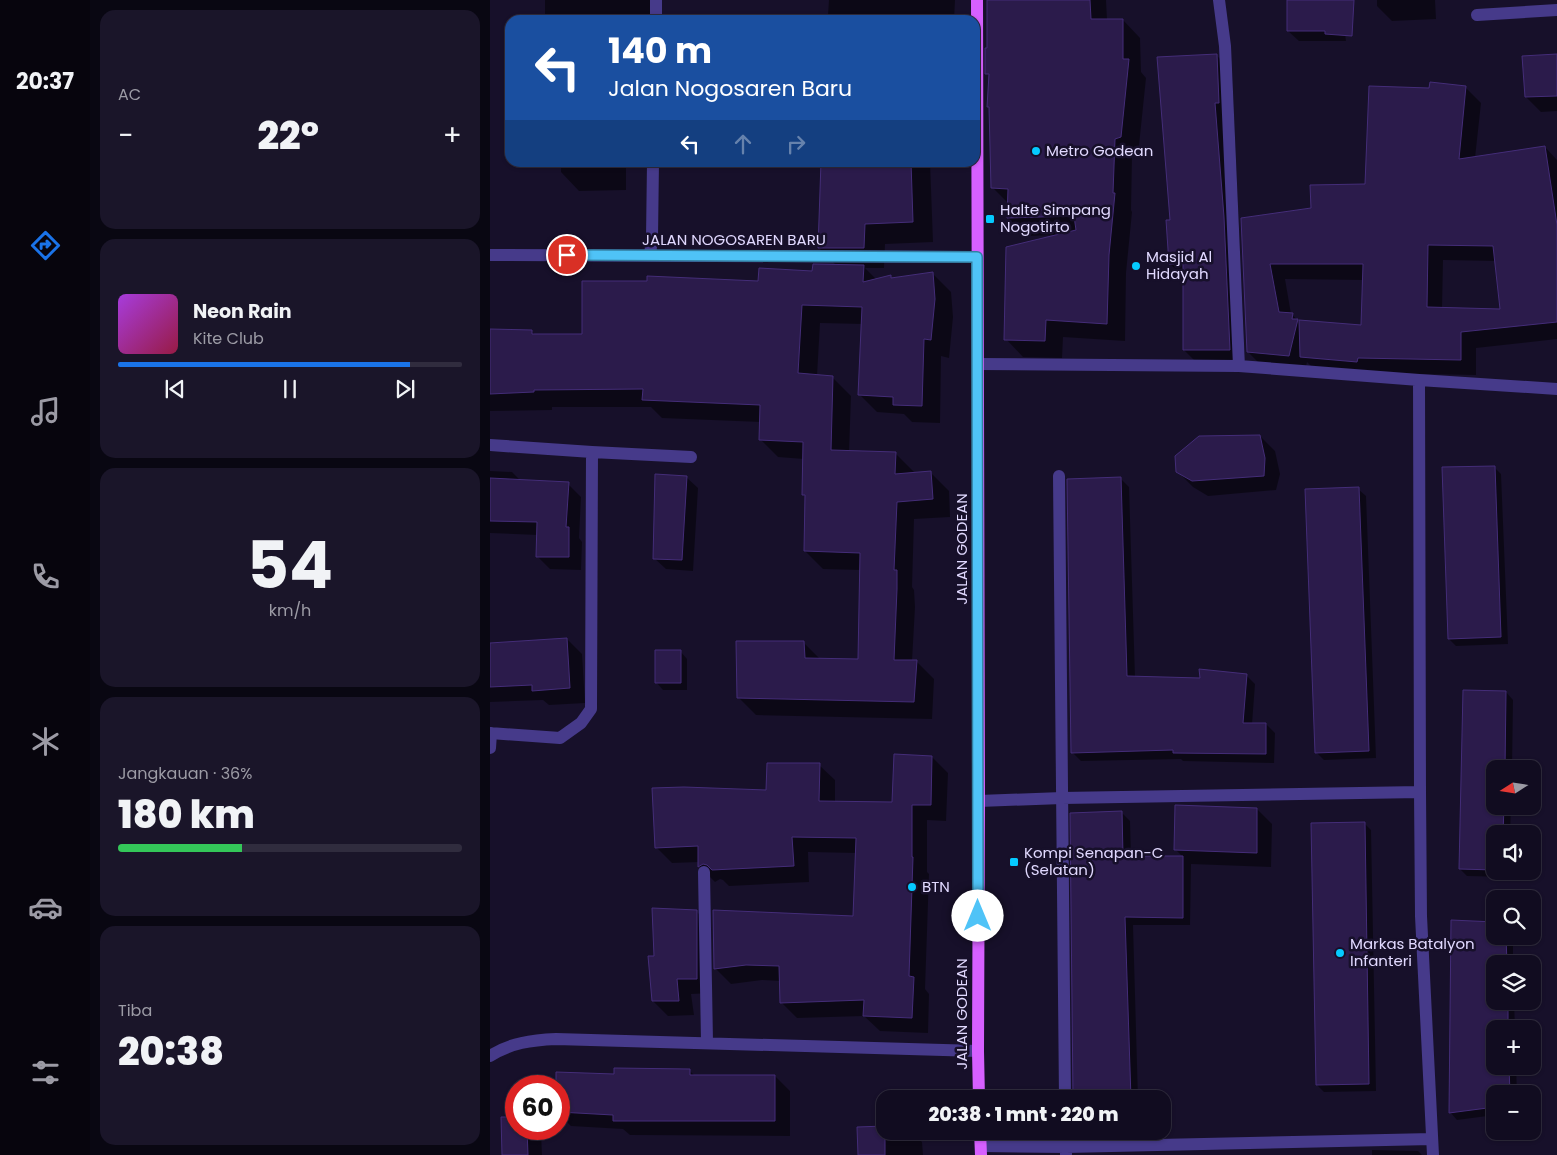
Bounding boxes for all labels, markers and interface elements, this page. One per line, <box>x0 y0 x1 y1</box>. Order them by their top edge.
text: 140 m <box>608 26 712 75</box>
icon: left <box>525 35 590 100</box>
text: 20:37 <box>16 66 74 97</box>
text: Jalan Nogosaren Baru <box>608 73 852 104</box>
text: AC <box>118 83 141 106</box>
text: 22° <box>257 109 319 162</box>
text: − <box>118 116 133 155</box>
text: + <box>443 116 462 155</box>
icon: left <box>676 130 704 158</box>
icon: ahead <box>729 130 757 158</box>
icon: right <box>782 130 810 158</box>
place label: Metro Godean <box>1046 140 1153 161</box>
marker: Metro Godean <box>1030 145 1042 157</box>
place label: Halte Simpang Nogotirto <box>1000 199 1111 237</box>
marker: Halte Simpang Nogotirto <box>984 213 996 225</box>
icon: directions <box>28 228 63 263</box>
street label: JALAN NOGOSAREN BARU <box>642 229 826 250</box>
pin <box>546 234 588 276</box>
icon: arrive <box>553 241 581 269</box>
place label: Masjid Al Hidayah <box>1146 246 1212 284</box>
marker: Masjid Al Hidayah <box>1130 260 1142 272</box>
text: Neon Rain <box>193 298 292 325</box>
text: Kite Club <box>193 327 264 350</box>
icon: previous <box>161 375 189 403</box>
icon: pause <box>276 375 304 403</box>
icon: next <box>391 375 419 403</box>
icon: music <box>28 394 63 429</box>
street label: JALAN GODEAN <box>951 493 972 605</box>
text: 54 <box>247 520 333 611</box>
icon: phone <box>28 559 63 594</box>
text: km/h <box>269 599 311 622</box>
icon: climate <box>28 724 63 759</box>
north arrow <box>1486 760 1541 815</box>
map controls <box>1486 760 1541 1140</box>
text: Jangkauan · 36% <box>118 762 252 785</box>
text: 180 km <box>118 788 255 841</box>
button: sound <box>1486 825 1541 880</box>
place label: Kompi Senapan-C (Selatan) <box>1024 842 1163 880</box>
marker: Kompi Senapan-C (Selatan) <box>1008 856 1020 868</box>
place label: BTN <box>922 876 950 897</box>
marker: BTN <box>906 881 918 893</box>
position arrow <box>951 889 1003 941</box>
icon: car <box>28 890 63 925</box>
button: search <box>1486 890 1541 945</box>
place label: Markas Batalyon Infanteri <box>1350 933 1475 971</box>
marker: Markas Batalyon Infanteri <box>1334 947 1346 959</box>
button: layers <box>1486 955 1541 1010</box>
street label: JALAN GODEAN <box>951 958 972 1070</box>
text: Tiba <box>118 999 152 1022</box>
button: + <box>1486 1020 1541 1075</box>
text: 20:38 <box>118 1025 224 1078</box>
icon: filters <box>28 1055 63 1090</box>
speed limit sign: 60 <box>505 1075 570 1140</box>
button: − <box>1486 1085 1541 1140</box>
text: 20:38 · 1 mnt · 220 m <box>928 1101 1119 1128</box>

